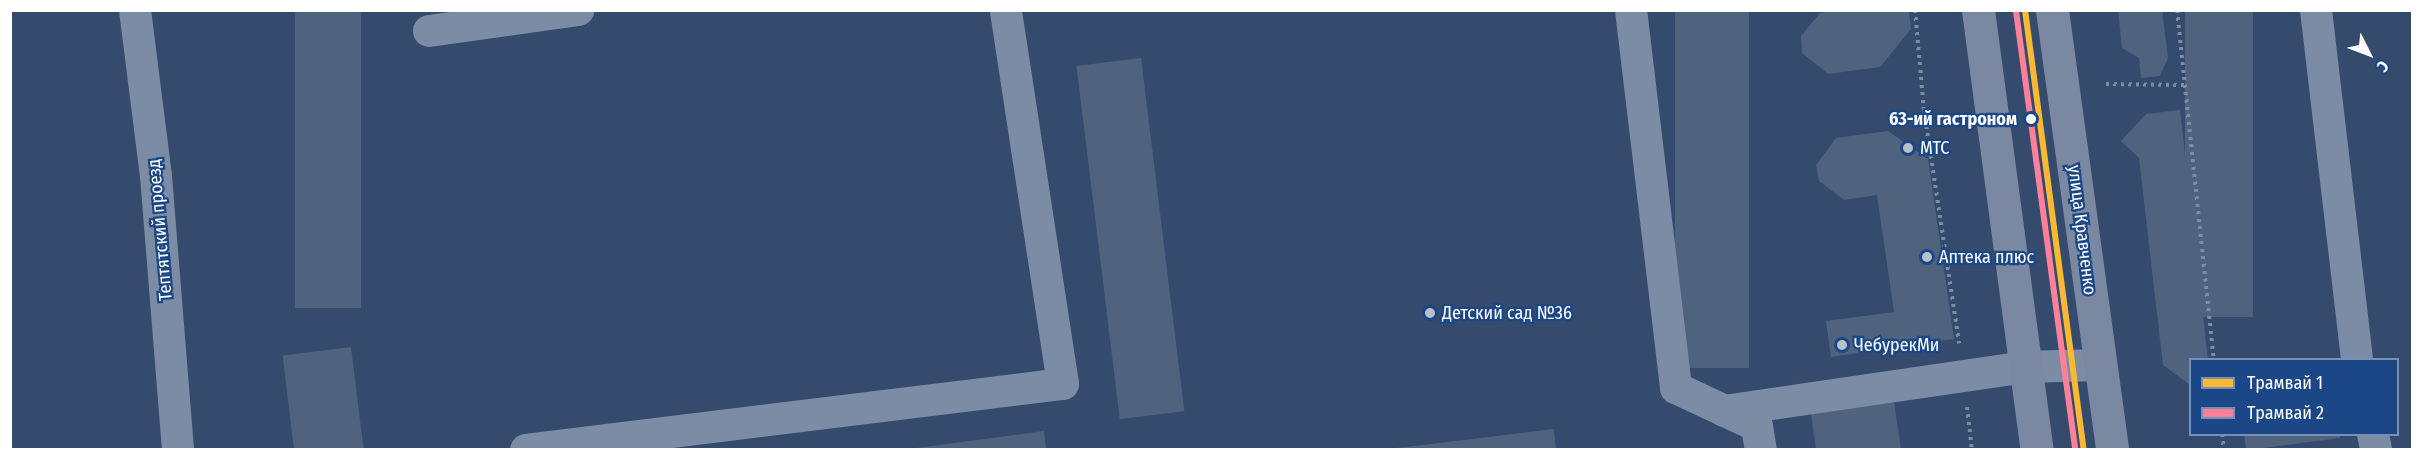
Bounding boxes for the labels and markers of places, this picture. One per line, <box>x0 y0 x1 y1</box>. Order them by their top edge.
place label: 63-ий гастроном <box>1889 108 2017 130</box>
marker: 63-ий гастроном <box>2022 110 2040 128</box>
place label: МТС <box>1920 137 1949 159</box>
marker: МТС <box>1901 141 1915 155</box>
place label: Аптека плюс <box>1939 246 2034 268</box>
marker: Аптека плюс <box>1920 250 1934 264</box>
place label: Детский сад №36 <box>1442 302 1572 324</box>
marker: Детский сад №36 <box>1423 306 1437 320</box>
place label: ЧебурекМи <box>1854 334 1939 356</box>
marker: ЧебурекМи <box>1835 338 1849 352</box>

